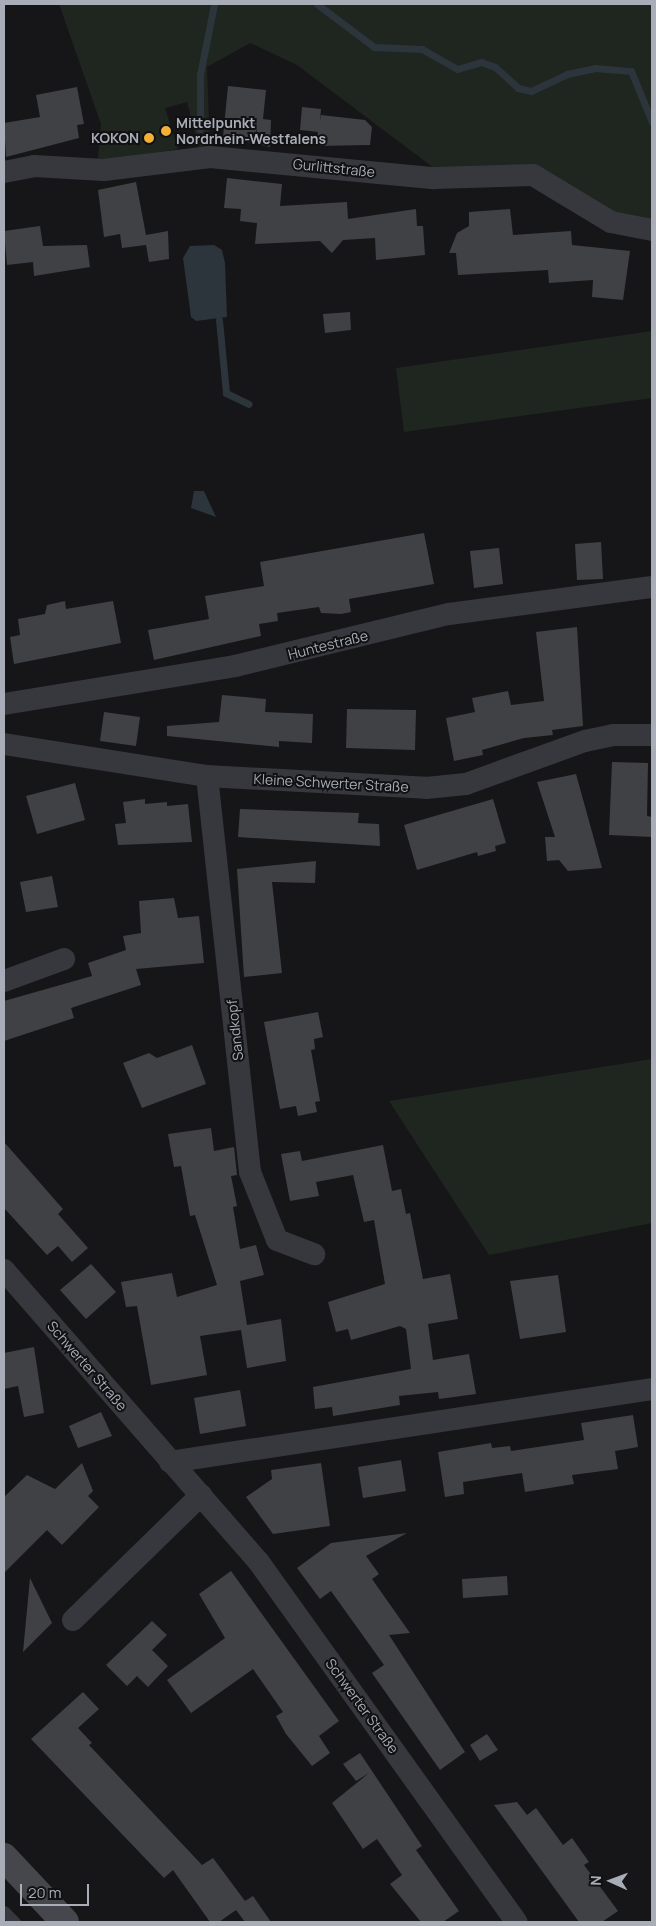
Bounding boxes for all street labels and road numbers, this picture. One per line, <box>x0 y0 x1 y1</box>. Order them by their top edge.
street label: Gurlittstraße <box>292 155 376 181</box>
street label: Huntestraße <box>286 627 370 663</box>
street label: Kleine Schwerter Straße <box>253 771 409 795</box>
street label: Sandkopf <box>223 999 247 1061</box>
street label: Schwerter Straße <box>44 1318 130 1414</box>
street label: Schwerter Straße <box>322 1655 402 1757</box>

